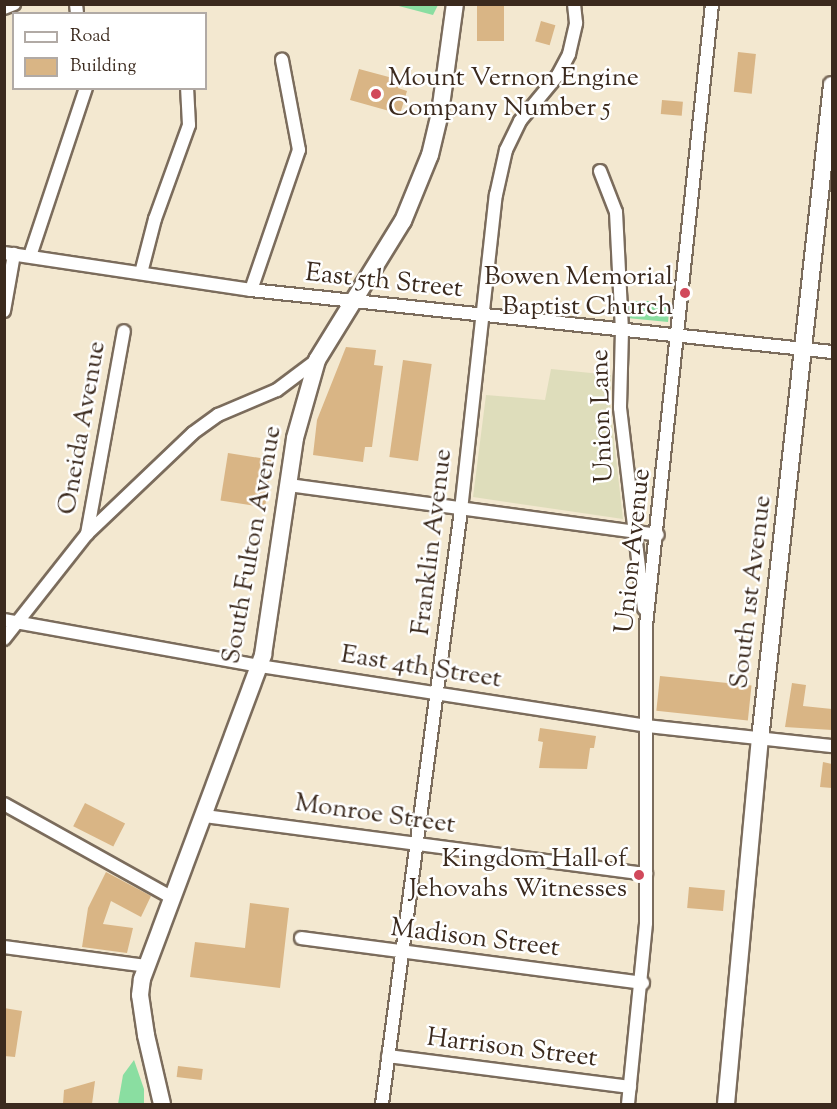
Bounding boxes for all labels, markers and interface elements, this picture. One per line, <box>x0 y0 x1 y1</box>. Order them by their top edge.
legend <box>12 12 207 90</box>
text: Road <box>70 24 110 50</box>
text: Building <box>70 54 136 80</box>
place label: Mount Vernon Engine Company Number 5 <box>388 63 639 124</box>
marker: Mount Vernon Engine Company Number 5 <box>369 87 383 101</box>
street label: East 5th Street <box>304 258 464 306</box>
place label: Bowen Memorial Baptist Church <box>484 262 673 324</box>
marker: Bowen Memorial Baptist Church <box>678 286 692 300</box>
street label: Oneida Avenue <box>52 339 114 517</box>
street label: Union Lane <box>585 349 621 483</box>
street label: South Fulton Avenue <box>217 423 289 667</box>
street label: Franklin Avenue <box>406 447 460 637</box>
street label: Union Avenue <box>610 467 658 635</box>
street label: South 1st Avenue <box>725 493 779 691</box>
street label: East 4th Street <box>339 640 503 696</box>
street label: Monroe Street <box>293 788 457 842</box>
place label: Kingdom Hall of Jehovahs Witnesses <box>409 844 627 906</box>
marker: Kingdom Hall of Jehovahs Witnesses <box>632 868 646 882</box>
street label: Madison Street <box>389 913 561 965</box>
street label: Harrison Street <box>425 1023 599 1075</box>

